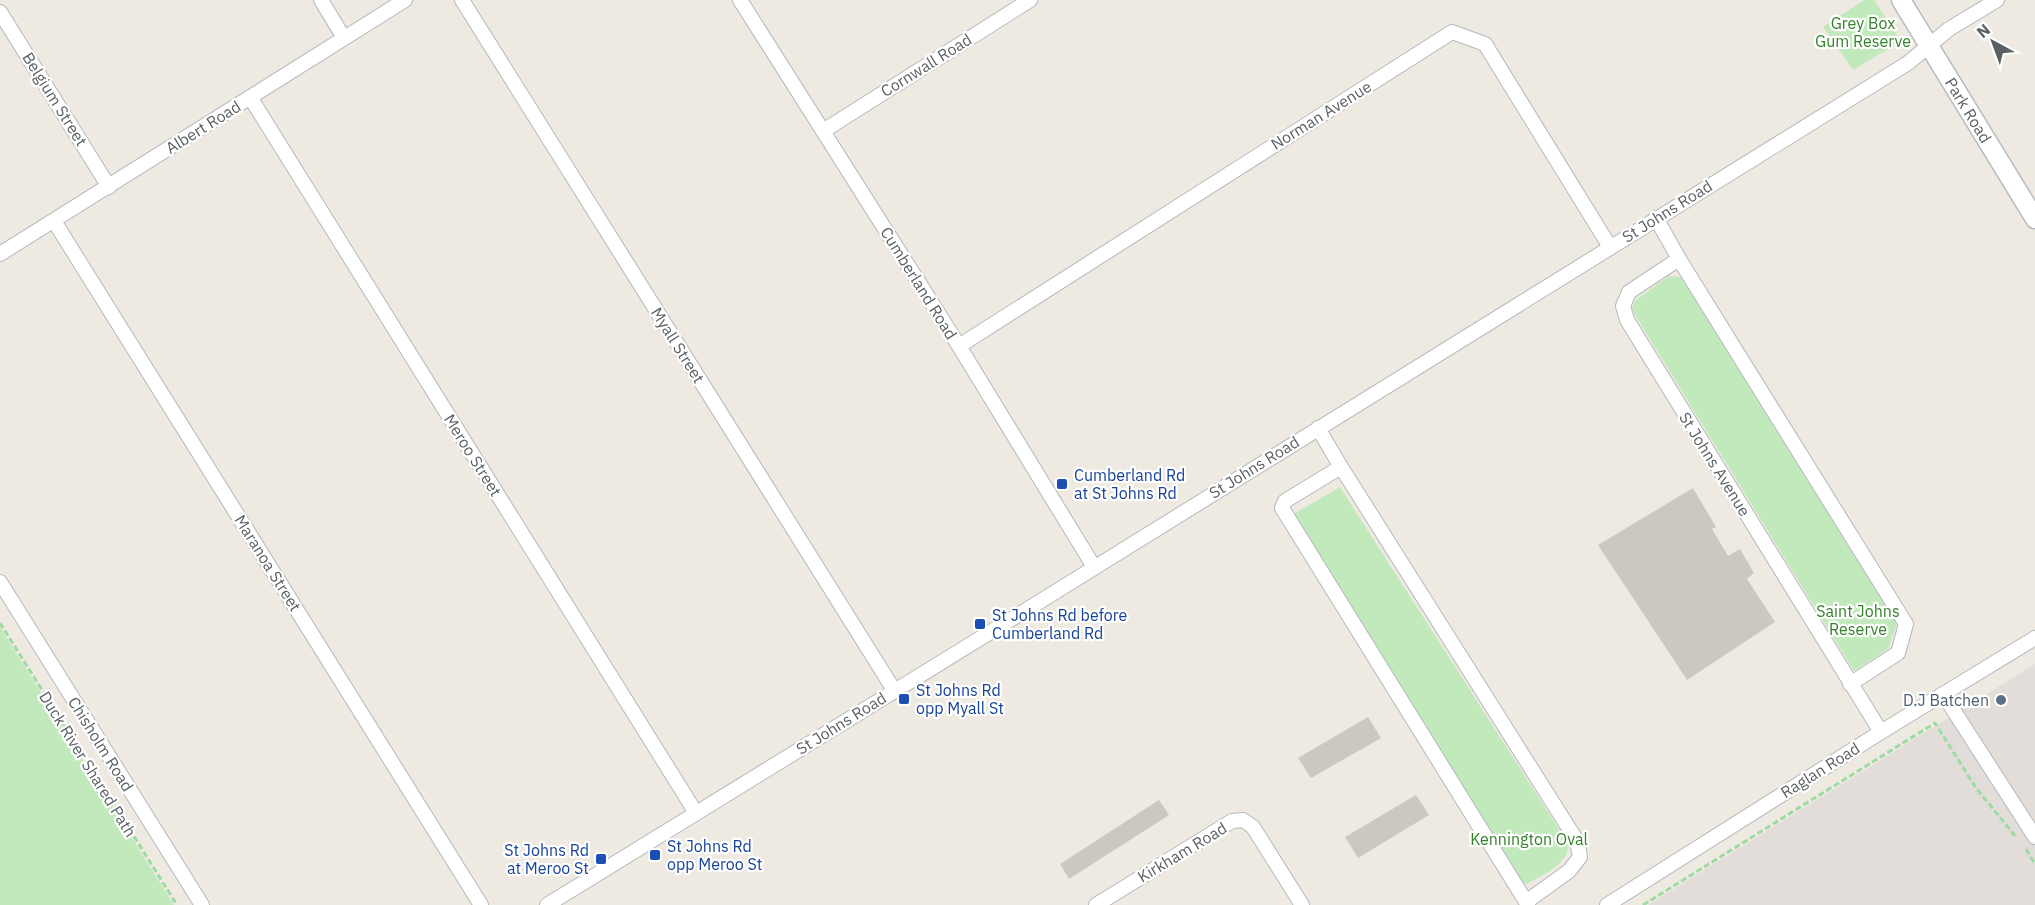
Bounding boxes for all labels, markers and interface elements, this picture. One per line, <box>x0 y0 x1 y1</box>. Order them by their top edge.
north arrow <box>1963 12 2023 72</box>
park label: Grey Box Gum Reserve <box>1815 13 1911 51</box>
text: N <box>1972 19 1994 42</box>
street label: Cornwall Road <box>877 29 975 101</box>
street label: Belgium Street <box>18 48 92 150</box>
street label: Park Road <box>1941 74 1996 146</box>
street label: Norman Avenue <box>1267 76 1375 154</box>
street label: Albert Road <box>162 96 244 158</box>
street label: St Johns Road <box>1618 175 1716 247</box>
street label: Cumberland Road <box>876 223 962 343</box>
street label: Myall Street <box>647 303 709 387</box>
street label: St Johns Avenue <box>1675 408 1755 520</box>
street label: Meroo Street <box>440 410 506 500</box>
street label: St Johns Road <box>1205 431 1303 503</box>
place label: Cumberland Rd at St Johns Rd <box>1074 465 1185 503</box>
marker: Cumberland Rd at St Johns Rd <box>1055 477 1069 491</box>
street label: Maranoa Street <box>230 511 306 615</box>
park label: Saint Johns Reserve <box>1816 601 1900 639</box>
place label: St Johns Rd before Cumberland Rd <box>992 605 1128 643</box>
marker: St Johns Rd before Cumberland Rd <box>973 617 987 631</box>
place label: St Johns Rd opp Myall St <box>916 680 1004 718</box>
street label: St Johns Road <box>792 687 890 759</box>
street label: Duck River Shared Path <box>35 688 141 840</box>
place label: D.J Batchen <box>1903 690 1989 710</box>
marker: St Johns Rd opp Myall St <box>897 692 911 706</box>
street label: Chisholm Road <box>64 693 138 795</box>
marker: D.J Batchen <box>1994 693 2008 707</box>
street label: Raglan Road <box>1777 738 1863 802</box>
street label: Kirkham Road <box>1134 818 1230 886</box>
park label: Kennington Oval <box>1470 829 1588 849</box>
place label: St Johns Rd opp Meroo St <box>667 836 762 874</box>
place label: St Johns Rd at Meroo St <box>504 840 589 878</box>
marker: St Johns Rd opp Meroo St <box>648 848 662 862</box>
marker: St Johns Rd at Meroo St <box>594 852 608 866</box>

